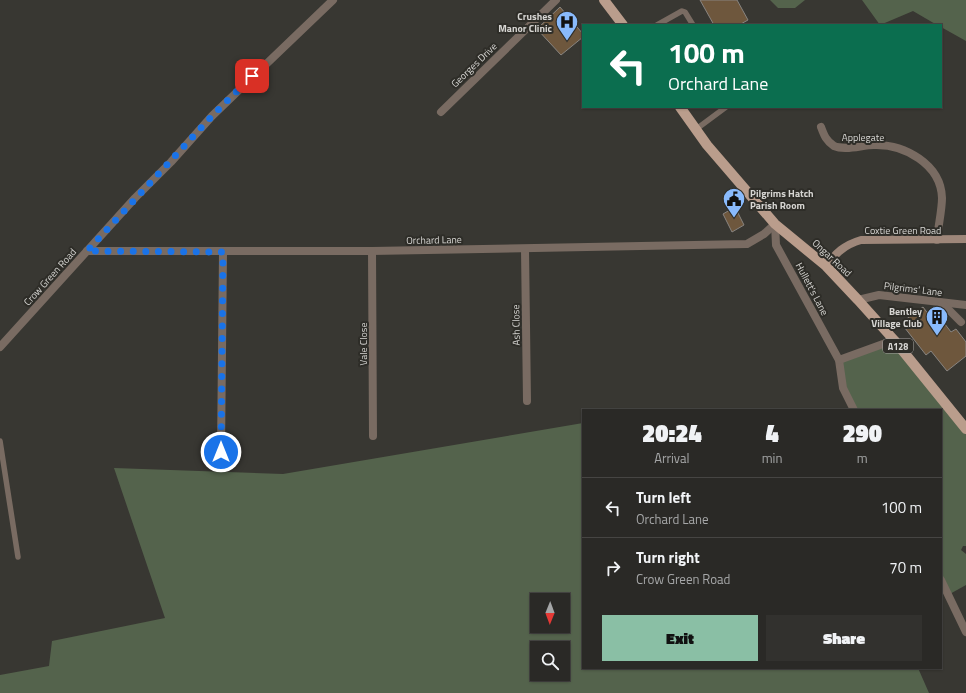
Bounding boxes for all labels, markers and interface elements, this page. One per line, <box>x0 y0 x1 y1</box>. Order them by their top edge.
place label: Crushes Manor Clinic <box>498 9 553 36</box>
hospital icon: Crushes Manor Clinic <box>554 9 580 42</box>
text: 100 m <box>668 31 745 74</box>
street label: Georges Drive <box>448 39 500 91</box>
icon: left <box>602 40 654 92</box>
pin <box>235 59 269 93</box>
icon: arrive <box>241 65 263 87</box>
text: Orchard Lane <box>668 70 768 97</box>
street label: Applegate <box>842 130 884 145</box>
public building icon: Pilgrims Hatch Parish Room <box>721 186 747 219</box>
place label: Pilgrims Hatch Parish Room <box>750 186 814 213</box>
street label: Coxtie Green Road <box>865 223 941 238</box>
street label: Orchard Lane <box>406 232 462 248</box>
street label: Ongar Road <box>809 236 855 280</box>
street label: Crow Green Road <box>20 245 80 309</box>
street label: Hullett's Lane <box>792 260 832 318</box>
street label: Pilgrims' Lane <box>883 278 943 300</box>
street label: Ash Close <box>508 304 524 346</box>
place label: Bentley Village Club <box>871 304 923 331</box>
building icon: Bentley Village Club <box>924 304 950 337</box>
street label: Vale Close <box>356 323 371 365</box>
road number: A128 <box>883 339 913 353</box>
text: 20:24 <box>642 415 702 451</box>
text: 4 <box>765 415 779 451</box>
text: 290 <box>842 415 882 451</box>
position arrow <box>200 431 242 473</box>
text: Arrival <box>654 448 689 468</box>
text: min <box>762 448 782 468</box>
text: m <box>857 448 868 468</box>
text: Turn left <box>636 486 691 509</box>
text: 100 m <box>881 496 922 519</box>
icon: left <box>602 497 624 519</box>
text: Orchard Lane <box>636 509 708 529</box>
text: Turn right <box>636 546 700 569</box>
text: 70 m <box>889 556 922 579</box>
icon: right <box>602 557 624 579</box>
text: Crow Green Road <box>636 569 730 589</box>
north arrow <box>530 593 570 633</box>
map controls <box>530 593 570 681</box>
button: Exit <box>602 615 758 661</box>
button: Share <box>766 615 922 661</box>
button: search <box>530 641 570 681</box>

